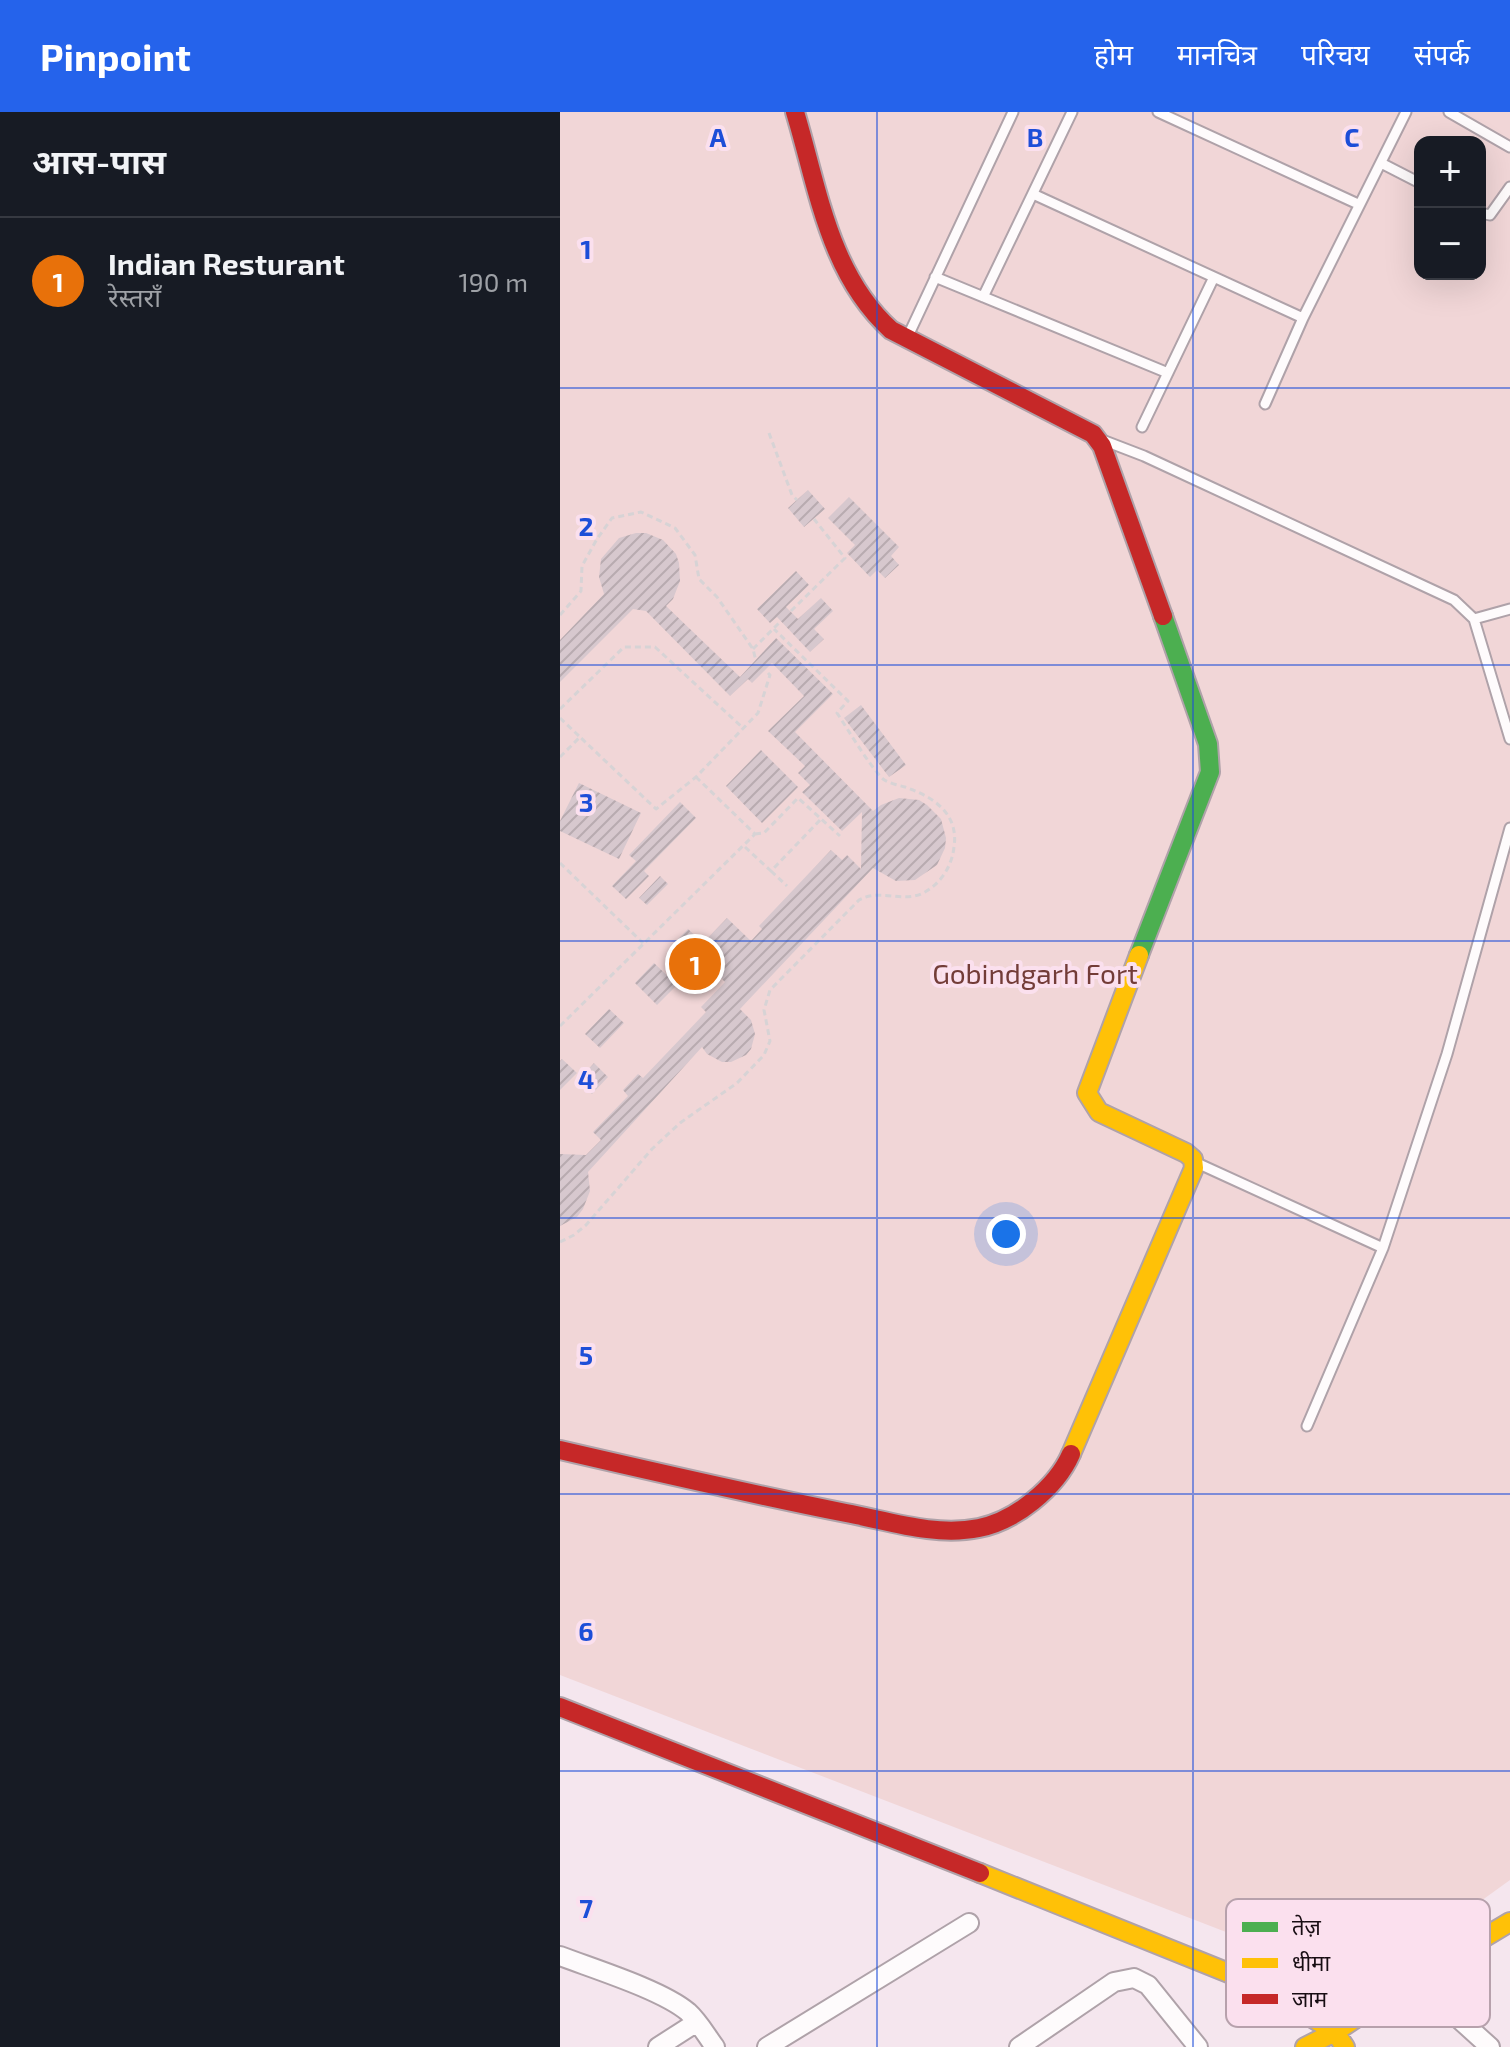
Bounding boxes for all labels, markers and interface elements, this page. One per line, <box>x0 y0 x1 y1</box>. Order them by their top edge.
text: Pinpoint <box>40 33 191 79</box>
text: होम <box>1094 37 1133 71</box>
text: मानचित्र <box>1177 37 1257 71</box>
text: परिचय <box>1301 37 1370 71</box>
text: संपर्क <box>1414 37 1470 71</box>
text: A <box>710 121 727 152</box>
text: B <box>1027 121 1043 152</box>
text: C <box>1344 121 1360 152</box>
map controls <box>1414 136 1486 280</box>
button: + <box>1414 136 1486 208</box>
text: आस-पास <box>32 140 166 181</box>
button: − <box>1414 208 1486 280</box>
text: 1 <box>580 233 592 264</box>
text: Indian Resturant <box>108 245 345 281</box>
text: 1 <box>52 266 64 297</box>
text: 190 m <box>459 266 528 297</box>
text: रेस्तराँ <box>108 281 161 312</box>
text: 2 <box>578 510 594 541</box>
text: 3 <box>579 786 593 817</box>
pin: 1 <box>669 934 721 994</box>
park label: Gobindgarh Fort <box>932 956 1138 990</box>
text: 4 <box>578 1063 594 1094</box>
your location <box>986 1214 1026 1254</box>
text: 5 <box>579 1339 593 1370</box>
text: 6 <box>578 1615 594 1646</box>
text: 7 <box>579 1892 593 1923</box>
legend <box>1226 1899 1490 2027</box>
text: तेज़ <box>1292 1913 1322 1939</box>
text: धीमा <box>1292 1949 1330 1975</box>
text: जाम <box>1292 1985 1328 2011</box>

